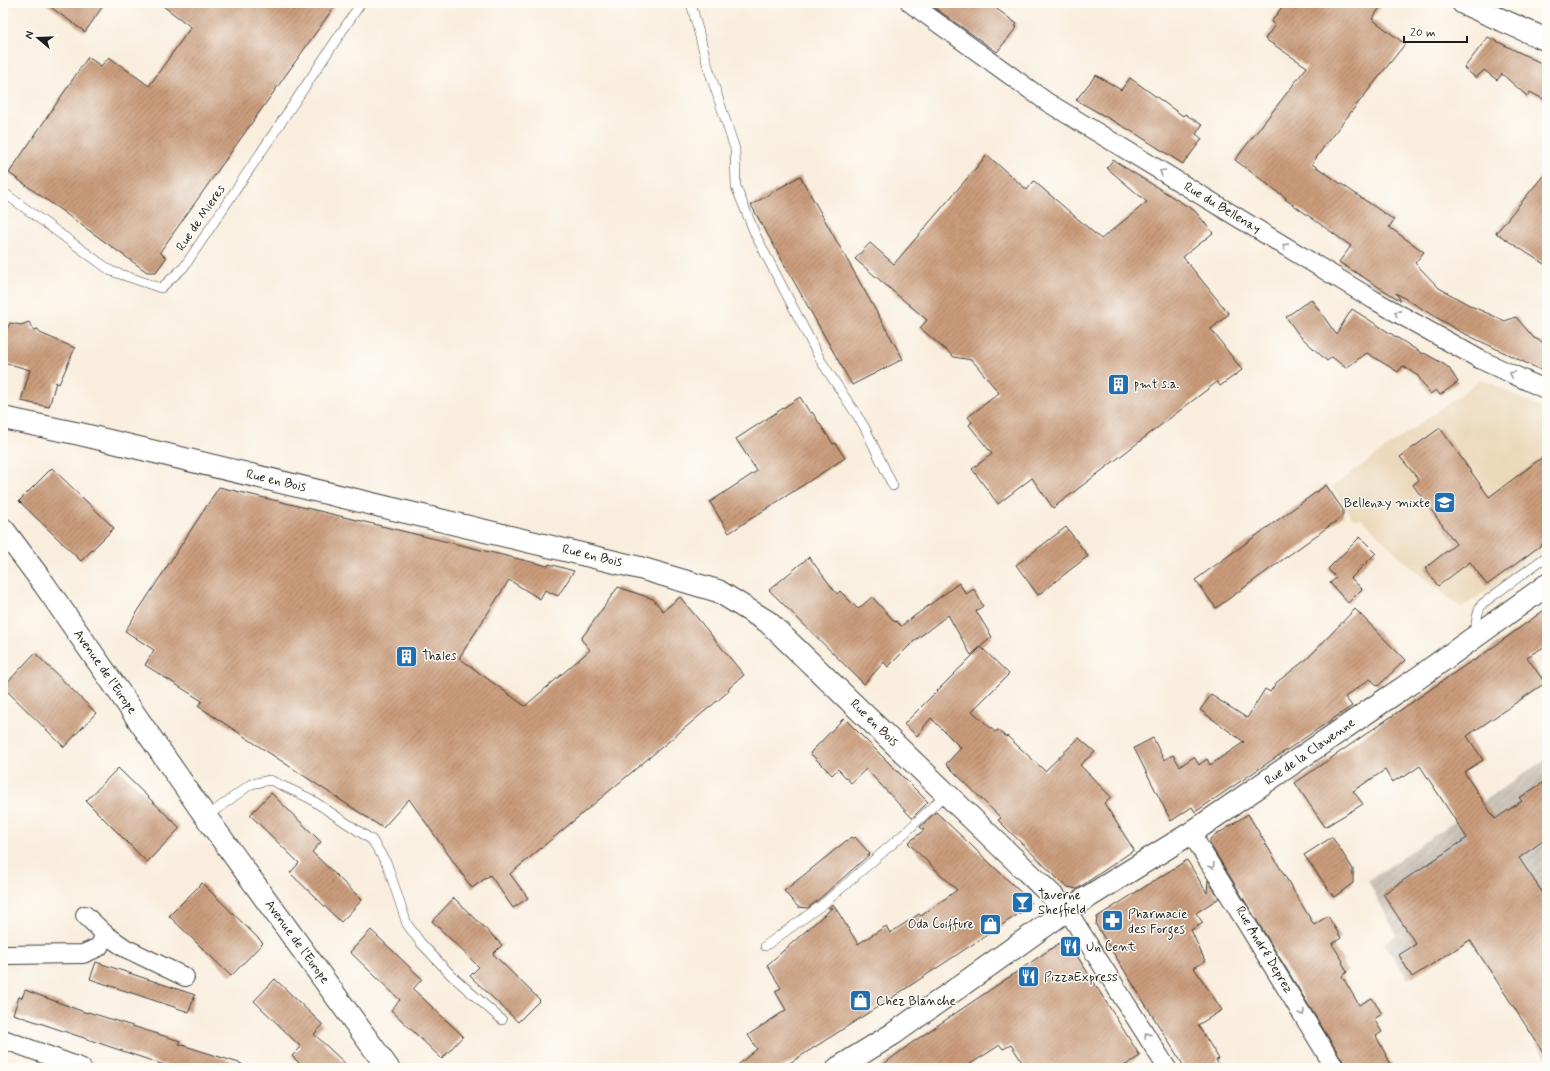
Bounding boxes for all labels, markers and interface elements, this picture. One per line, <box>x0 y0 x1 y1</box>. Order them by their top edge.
north arrow <box>18 18 58 58</box>
scale bar <box>1404 18 1467 44</box>
text: 20 m <box>1410 25 1436 41</box>
text: N <box>22 29 37 41</box>
one-way arrow <box>1159 169 1166 176</box>
street label: Rue du Bellenay <box>1181 178 1263 238</box>
street label: Rue de Mieres <box>173 181 230 254</box>
one-way arrow <box>1282 244 1289 251</box>
one-way arrow <box>1394 310 1401 317</box>
building icon: pmt s.a. <box>1105 371 1131 397</box>
one-way arrow <box>1508 371 1516 379</box>
place label: pmt s.a. <box>1134 376 1179 393</box>
street label: Rue en Bois <box>244 466 308 496</box>
school or university icon: Bellenay mixte <box>1432 490 1458 516</box>
place label: Bellenay mixte <box>1344 495 1430 512</box>
street label: Rue en Bois <box>560 541 624 571</box>
street label: Avenue de l'Europe <box>69 626 141 718</box>
building icon: Thales <box>393 643 419 669</box>
place label: Thales <box>422 648 457 665</box>
street label: Rue en Bois <box>846 696 902 750</box>
street label: Rue de la Clawenne <box>1261 714 1359 790</box>
one-way arrow <box>1207 862 1215 869</box>
place label: Taverne Sheffield <box>1038 887 1086 919</box>
bar icon: Taverne Sheffield <box>1010 889 1036 915</box>
street label: Avenue de l'Europe <box>261 897 333 987</box>
street label: Rue André Deprez <box>1231 903 1297 997</box>
place label: Pharmacie des Forges <box>1128 906 1187 940</box>
pharmacy icon: Pharmacie des Forges <box>1099 908 1125 934</box>
shop icon: Oda Coiffure <box>977 911 1003 937</box>
place label: Oda Coiffure <box>908 916 974 933</box>
restaurant icon: Un Cent <box>1057 934 1083 960</box>
place label: Un Cent <box>1086 939 1136 956</box>
restaurant icon: PizzaExpress <box>1015 964 1041 990</box>
place label: PizzaExpress <box>1044 969 1118 986</box>
shop icon: Chez Blanche <box>848 988 874 1014</box>
place label: Chez Blanche <box>876 993 956 1010</box>
one-way arrow <box>1297 1009 1305 1016</box>
one-way arrow <box>1144 1032 1151 1039</box>

